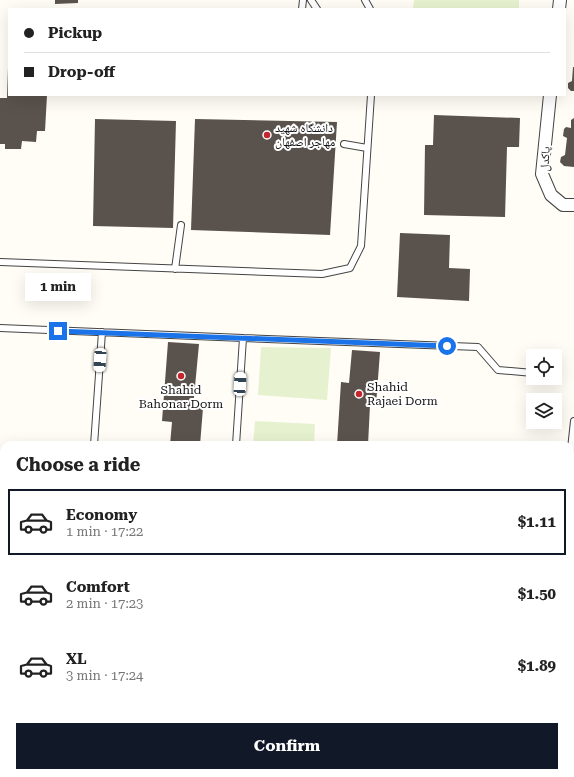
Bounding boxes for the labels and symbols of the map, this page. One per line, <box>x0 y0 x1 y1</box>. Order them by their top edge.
place label: دانشگاه شهید مهاجر اصفهان <box>275 121 335 149</box>
marker: دانشگاه شهید مهاجر اصفهان <box>262 130 272 140</box>
street label: پاکدل <box>537 146 553 172</box>
callout: 1 min <box>25 273 91 301</box>
route end <box>49 322 67 340</box>
route start <box>438 337 456 355</box>
car <box>93 348 107 372</box>
marker: Shahid Bahonar Dorm <box>176 371 186 381</box>
car <box>233 372 247 396</box>
place label: Shahid Rajaei Dorm <box>367 380 438 408</box>
place label: Shahid Bahonar Dorm <box>139 383 223 411</box>
marker: Shahid Rajaei Dorm <box>354 389 364 399</box>

